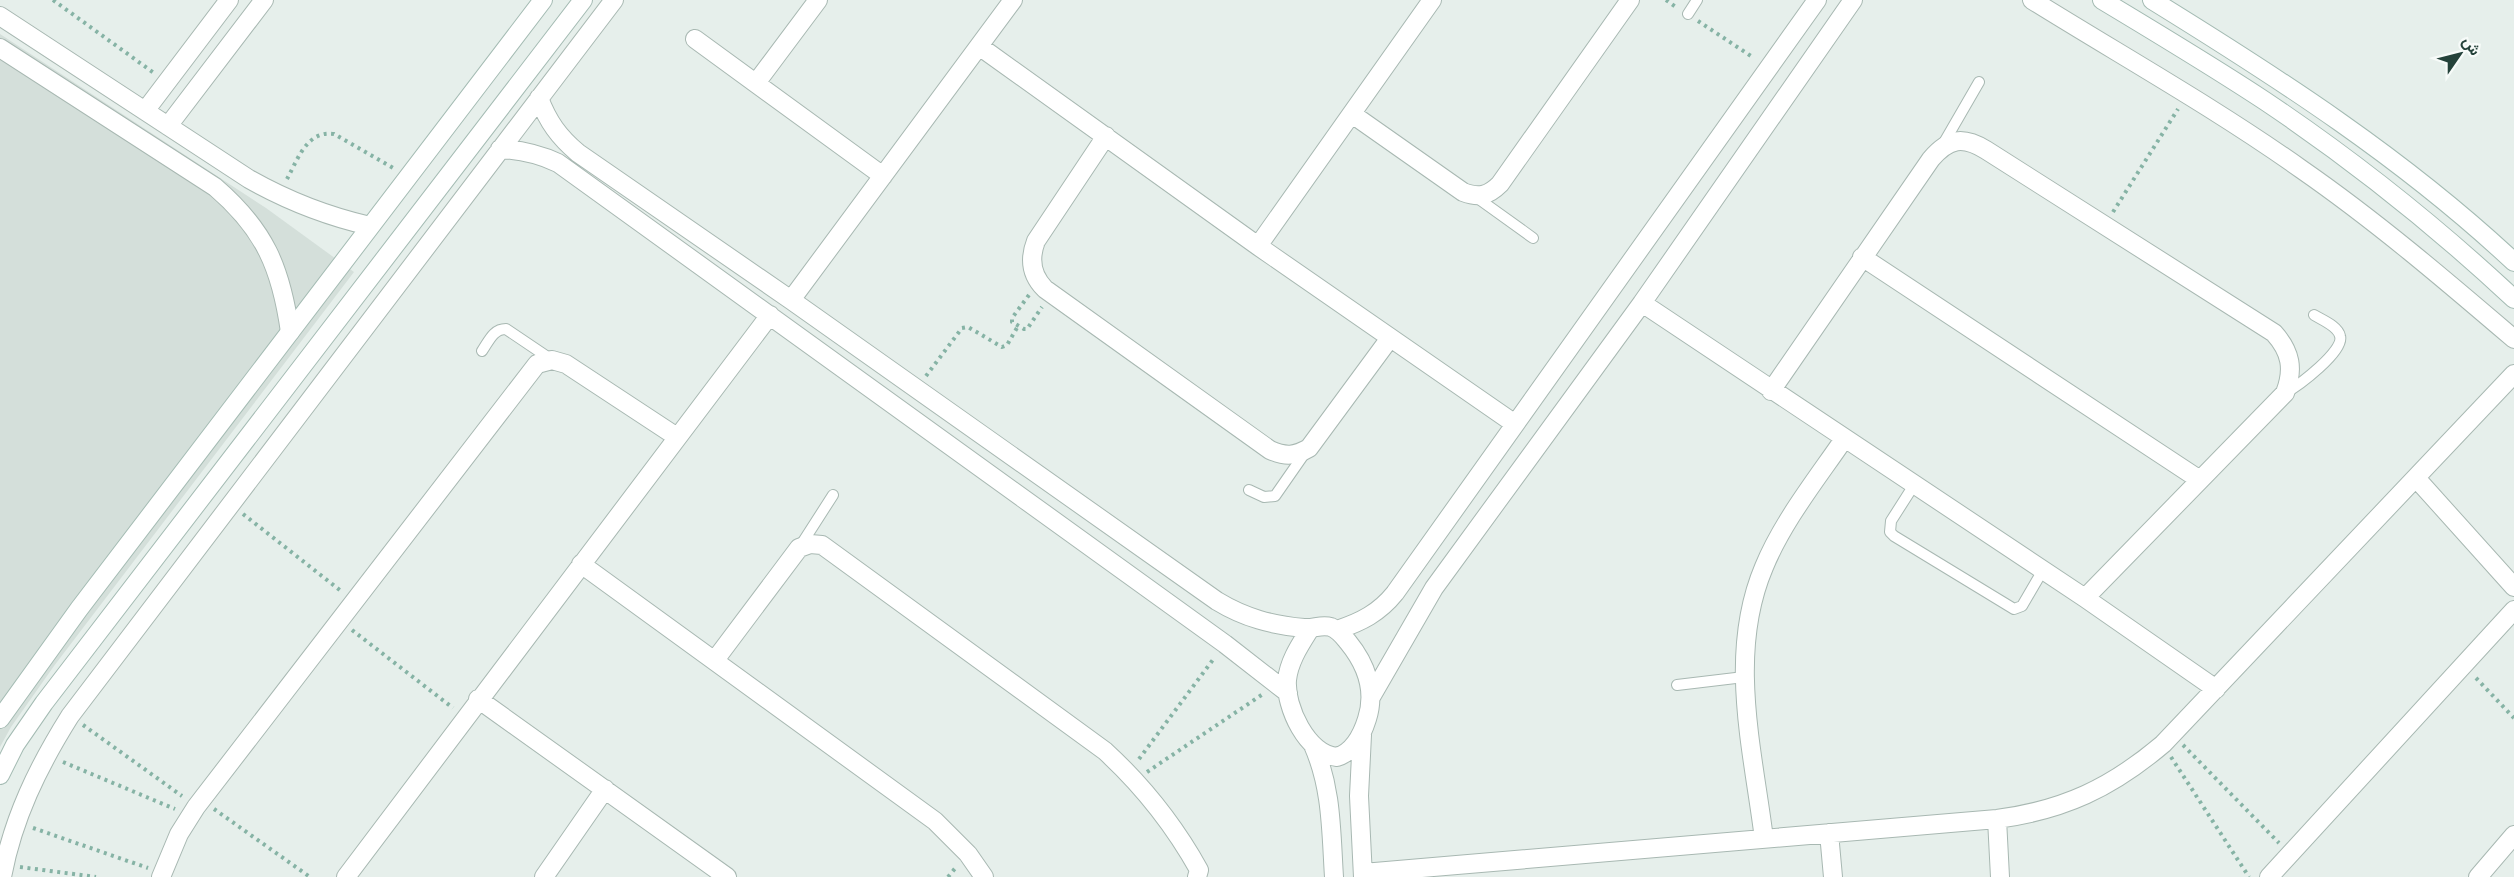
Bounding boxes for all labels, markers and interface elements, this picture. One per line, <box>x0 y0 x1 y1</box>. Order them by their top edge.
north arrow <box>2430 24 2490 84</box>
text: ش <box>2459 32 2486 59</box>

